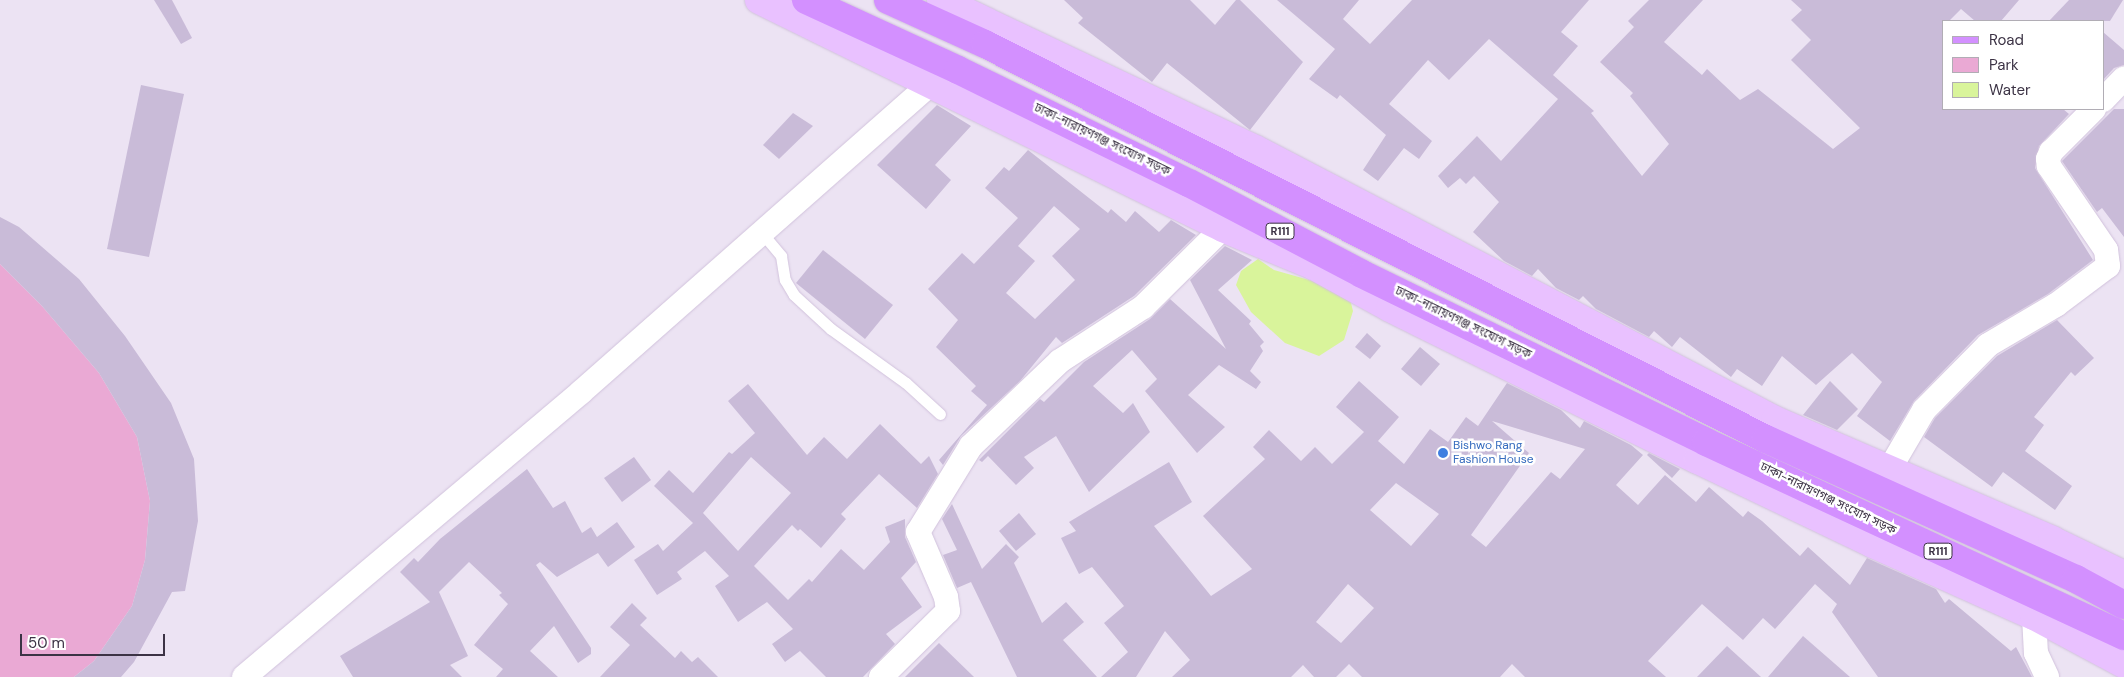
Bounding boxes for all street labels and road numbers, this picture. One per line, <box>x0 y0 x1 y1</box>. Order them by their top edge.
street label: ঢাকা-নারায়ণগঞ্জ সংযোগ সড়ক <box>1032 101 1172 179</box>
road number: R111 <box>1265 222 1295 240</box>
street label: ঢাকা-নারায়ণগঞ্জ সংযোগ সড়ক <box>1393 284 1533 362</box>
street label: ঢাকা-নারায়ণগঞ্জ সংযোগ সড়ক <box>1758 460 1898 538</box>
road number: R111 <box>1923 542 1953 560</box>

